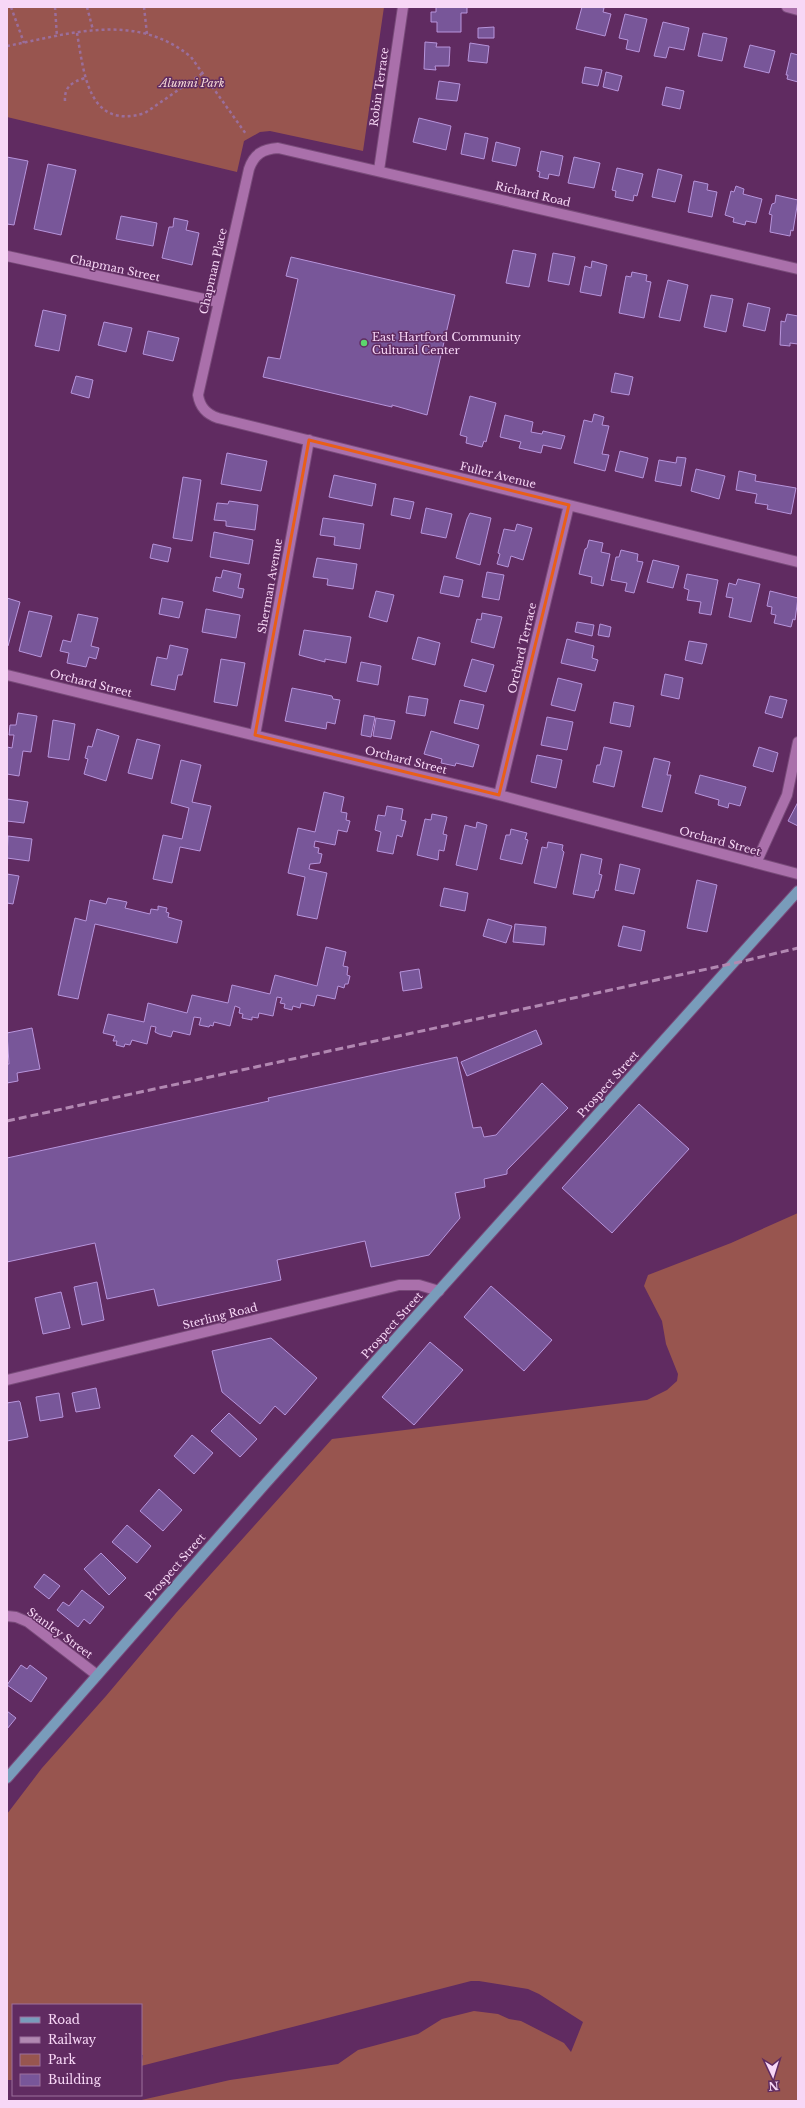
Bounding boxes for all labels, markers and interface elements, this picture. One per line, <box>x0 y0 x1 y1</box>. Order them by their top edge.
street label: Robin Terrace <box>367 46 391 128</box>
park label: Alumni Park <box>158 76 225 90</box>
street label: Richard Road <box>494 179 573 210</box>
street label: Chapman Place <box>196 227 230 315</box>
street label: Chapman Street <box>69 252 162 285</box>
place label: East Hartford Community Cultural Center <box>372 330 521 357</box>
marker: East Hartford Community Cultural Center <box>359 338 369 348</box>
street label: Fuller Avenue <box>459 459 537 491</box>
street label: Sherman Avenue <box>255 537 285 635</box>
street label: Orchard Terrace <box>505 601 539 695</box>
street label: Orchard Street <box>49 666 134 700</box>
street label: Orchard Street <box>364 743 449 777</box>
street label: Orchard Street <box>678 823 763 859</box>
street label: Prospect Street <box>574 1047 642 1120</box>
street label: Prospect Street <box>358 1288 426 1361</box>
street label: Sterling Road <box>181 1300 259 1332</box>
street label: Prospect Street <box>142 1530 209 1604</box>
street label: Stanley Street <box>25 1605 96 1662</box>
legend <box>12 2004 142 2096</box>
text: Road <box>48 2012 80 2027</box>
text: Railway <box>48 2032 97 2047</box>
text: Park <box>48 2052 76 2067</box>
north arrow <box>753 2056 793 2096</box>
text: Building <box>48 2072 102 2087</box>
text: N <box>767 2079 779 2093</box>

